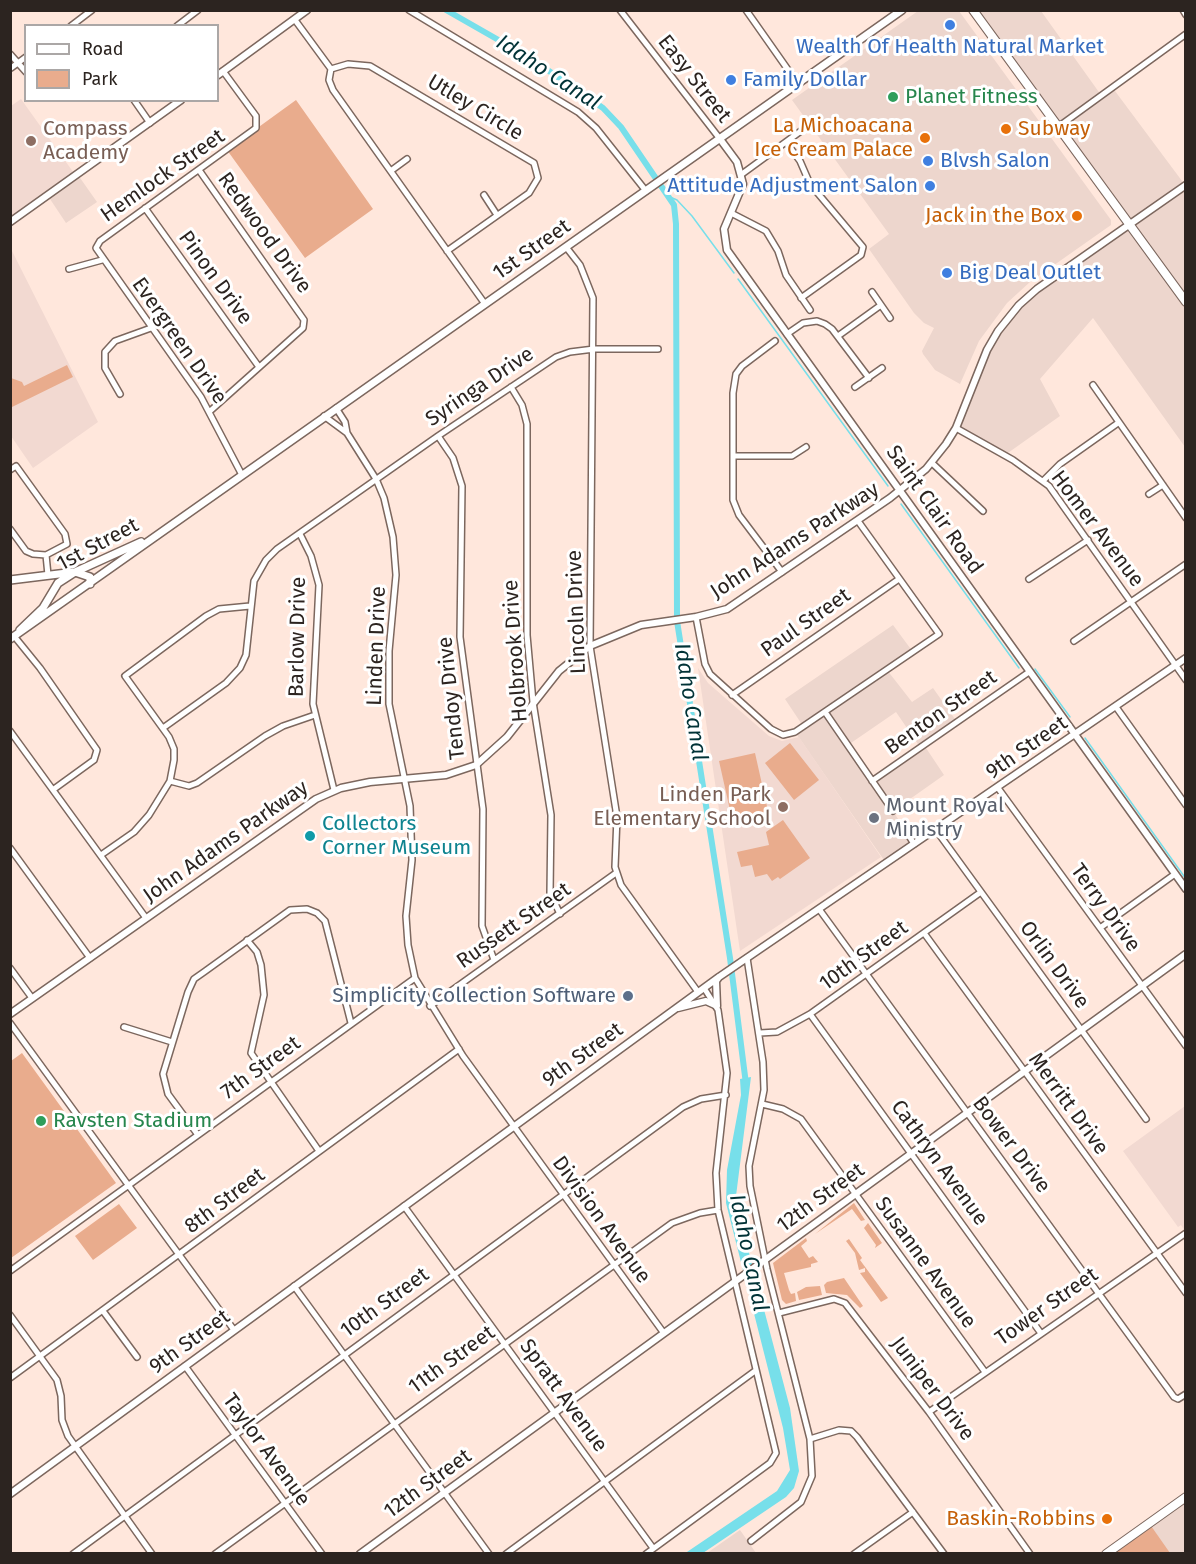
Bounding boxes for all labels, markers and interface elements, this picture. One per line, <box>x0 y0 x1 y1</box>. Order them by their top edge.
marker: Wealth Of Health Natural Market <box>943 18 957 32</box>
legend <box>24 24 219 102</box>
water label: Idaho Canal <box>491 30 605 116</box>
street label: Easy Street <box>652 30 736 128</box>
place label: Wealth Of Health Natural Market <box>796 34 1104 60</box>
text: Road <box>82 38 124 60</box>
place label: Family Dollar <box>743 67 867 93</box>
text: Park <box>82 68 117 90</box>
street label: Utley Circle <box>423 70 527 146</box>
marker: Family Dollar <box>724 73 738 87</box>
place label: Planet Fitness <box>905 84 1038 110</box>
marker: Planet Fitness <box>886 90 900 104</box>
place label: La Michoacana Ice Cream Palace <box>754 113 913 163</box>
place label: Compass Academy <box>43 116 128 166</box>
place label: Subway <box>1018 116 1090 142</box>
marker: Subway <box>999 122 1013 136</box>
street label: Hemlock Street <box>96 124 230 228</box>
marker: La Michoacana Ice Cream Palace <box>918 131 932 145</box>
marker: Compass Academy <box>24 134 38 148</box>
place label: Blvsh Salon <box>940 148 1050 174</box>
marker: Blvsh Salon <box>921 154 935 168</box>
street label: Redwood Drive <box>212 168 316 298</box>
place label: Attitude Adjustment Salon <box>667 173 918 199</box>
marker: Attitude Adjustment Salon <box>923 179 937 193</box>
place label: Jack in the Box <box>925 203 1065 229</box>
marker: Jack in the Box <box>1070 209 1084 223</box>
street label: 1st Street <box>488 214 576 286</box>
street label: Pinon Drive <box>173 226 257 330</box>
place label: Big Deal Outlet <box>959 260 1101 286</box>
marker: Big Deal Outlet <box>940 266 954 280</box>
street label: Evergreen Drive <box>126 273 232 409</box>
street label: Syringa Drive <box>421 342 539 432</box>
street label: Saint Clair Road <box>880 441 988 579</box>
street label: Homer Avenue <box>1045 466 1149 592</box>
street label: John Adams Parkway <box>706 477 884 605</box>
street label: 1st Street <box>53 513 143 577</box>
street label: Lincoln Drive <box>562 550 592 674</box>
street label: Barlow Drive <box>284 577 312 697</box>
street label: Holbrook Drive <box>498 579 534 723</box>
street label: Paul Street <box>756 583 856 663</box>
street label: Linden Drive <box>362 586 392 706</box>
street label: Tendoy Drive <box>433 635 471 761</box>
water label: Idaho Canal <box>668 641 712 763</box>
street label: Benton Street <box>880 665 1002 761</box>
street label: 9th Street <box>981 711 1073 785</box>
street label: John Adams Parkway <box>139 776 313 908</box>
place label: Linden Park Elementary School <box>593 782 771 832</box>
place label: Mount Royal Ministry <box>886 793 1004 843</box>
marker: Linden Park Elementary School <box>776 800 790 814</box>
place label: Collectors Corner Museum <box>322 811 471 861</box>
marker: Mount Royal Ministry <box>867 811 881 825</box>
marker: Collectors Corner Museum <box>303 829 317 843</box>
street label: Terry Drive <box>1065 859 1145 957</box>
street label: Russett Street <box>452 877 576 975</box>
street label: 10th Street <box>815 915 913 997</box>
street label: Orlin Drive <box>1014 916 1094 1014</box>
place label: Simplicity Collection Software <box>332 983 616 1009</box>
marker: Simplicity Collection Software <box>621 989 635 1003</box>
street label: 9th Street <box>538 1017 628 1093</box>
street label: 7th Street <box>216 1031 306 1105</box>
street label: Merritt Drive <box>1023 1048 1113 1160</box>
street label: Bower Drive <box>966 1092 1056 1198</box>
street label: Cathryn Avenue <box>885 1095 993 1231</box>
place label: Ravsten Stadium <box>53 1108 212 1134</box>
marker: Ravsten Stadium <box>34 1114 48 1128</box>
street label: Division Avenue <box>546 1151 656 1289</box>
street label: 12th Street <box>772 1158 870 1238</box>
street label: 8th Street <box>180 1163 270 1239</box>
water label: Idaho Canal <box>723 1192 773 1314</box>
street label: Susanne Avenue <box>869 1192 981 1334</box>
street label: 10th Street <box>336 1262 434 1344</box>
street label: Tower Street <box>991 1263 1103 1351</box>
street label: 9th Street <box>145 1304 235 1380</box>
street label: 11th Street <box>404 1320 500 1400</box>
street label: Juniper Drive <box>885 1332 979 1446</box>
street label: Spratt Avenue <box>514 1335 612 1457</box>
street label: Taylor Avenue <box>217 1389 315 1511</box>
street label: 12th Street <box>379 1444 477 1524</box>
place label: Baskin-Robbins <box>946 1506 1095 1532</box>
marker: Baskin-Robbins <box>1100 1512 1114 1526</box>

